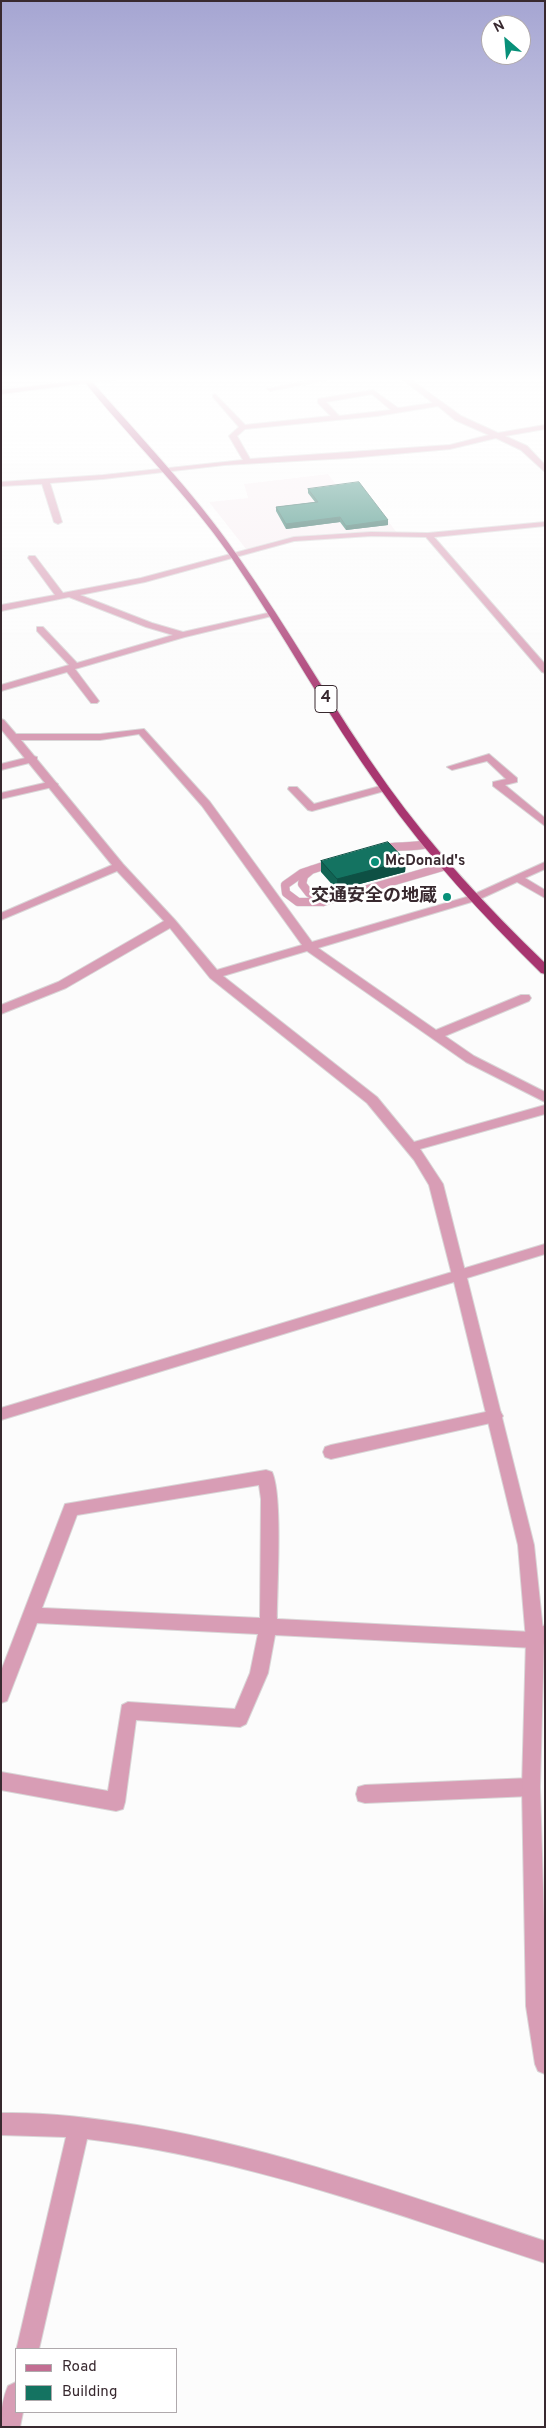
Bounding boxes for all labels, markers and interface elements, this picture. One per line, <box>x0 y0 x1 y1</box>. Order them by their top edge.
north arrow <box>481 15 531 65</box>
text: N <box>491 17 508 37</box>
road number: 4 <box>315 686 337 712</box>
place label: McDonald's <box>385 853 465 871</box>
marker: McDonald's <box>369 856 381 868</box>
place label: 交通安全の地蔵 <box>311 886 437 908</box>
marker: 交通安全の地蔵 <box>441 891 453 903</box>
legend <box>15 2348 178 2413</box>
text: Road <box>62 2358 97 2377</box>
text: Building <box>62 2383 117 2402</box>

